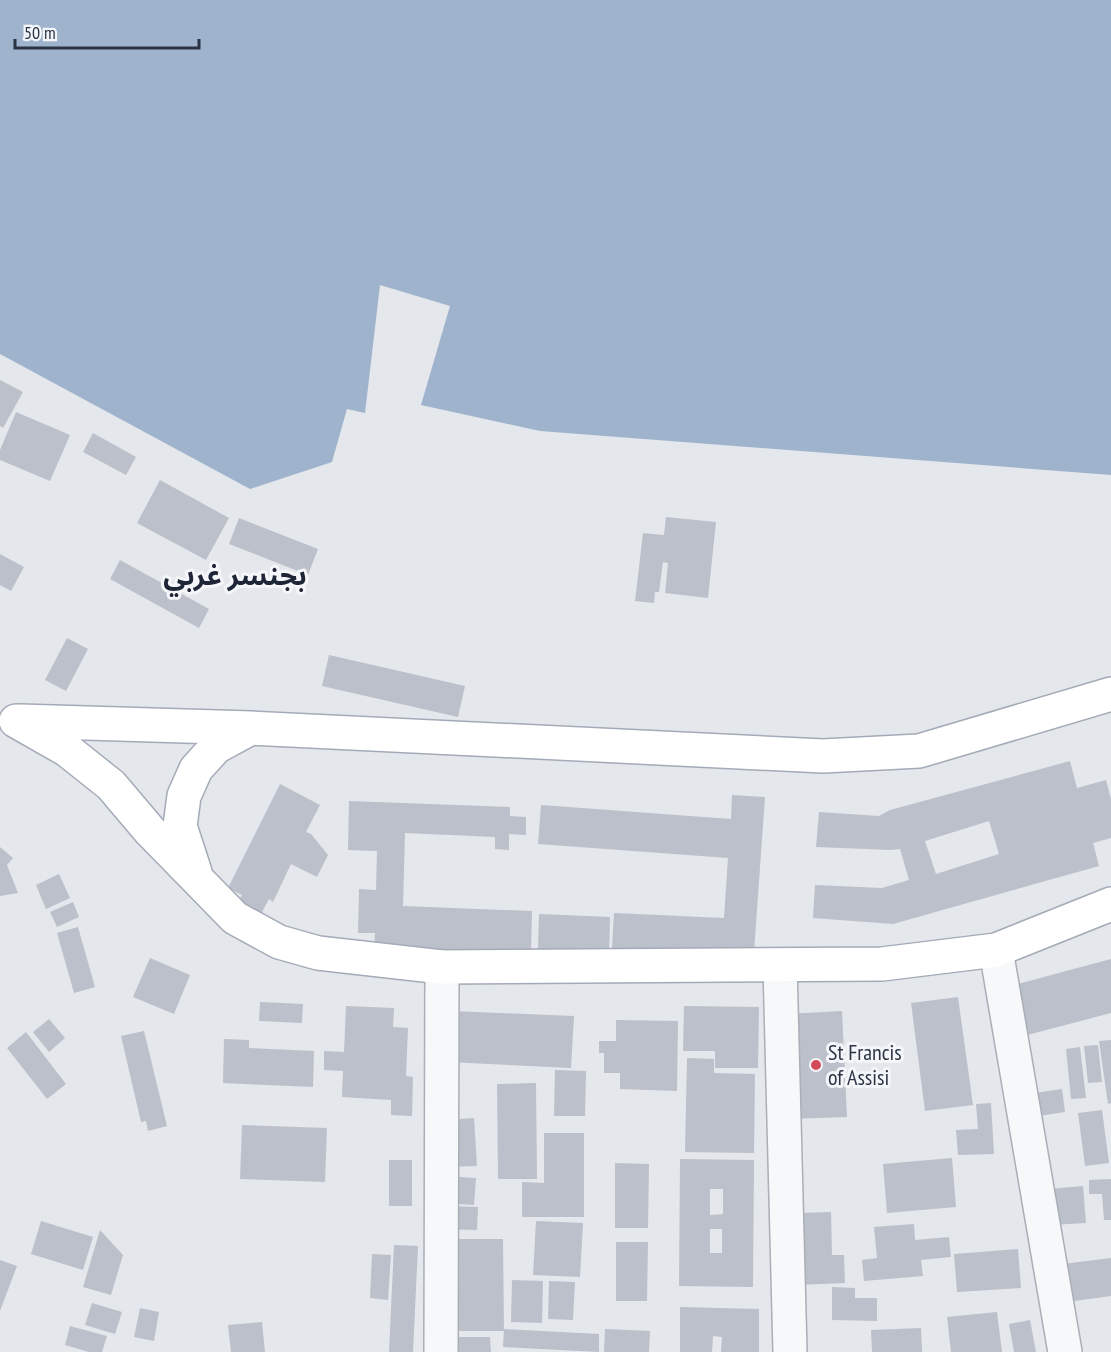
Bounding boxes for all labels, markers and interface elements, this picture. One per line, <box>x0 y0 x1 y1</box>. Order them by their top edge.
scale bar <box>15 12 200 50</box>
text: 50 m <box>24 21 56 44</box>
district label: بجنسر غربي <box>163 556 307 597</box>
place label: St Francis of Assisi <box>828 1038 902 1091</box>
marker: St Francis of Assisi <box>809 1058 823 1072</box>

